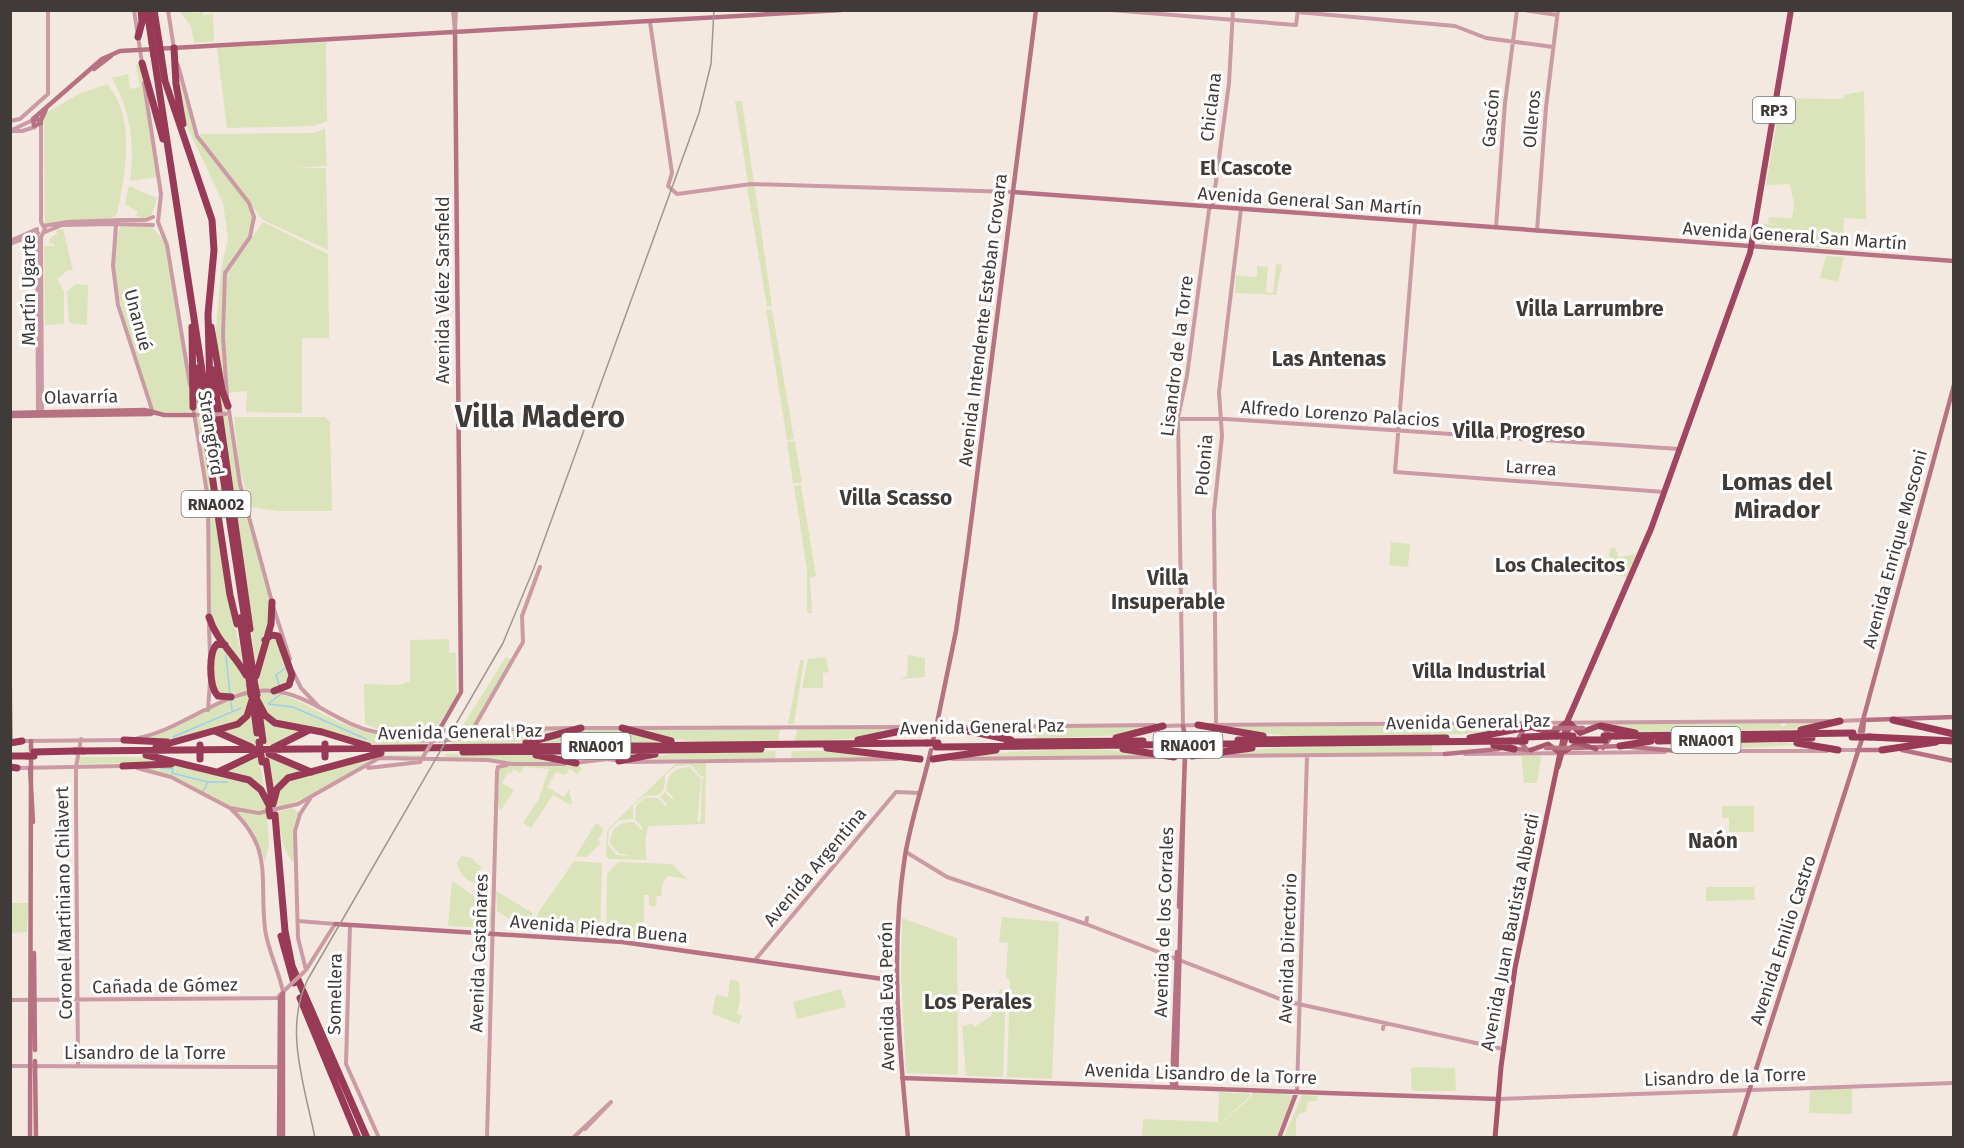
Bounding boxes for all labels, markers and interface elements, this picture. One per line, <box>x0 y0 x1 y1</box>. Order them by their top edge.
street label: Chiclana <box>1196 71 1226 143</box>
street label: Gascón <box>1477 88 1505 148</box>
street label: Olleros <box>1519 89 1545 149</box>
road number: RP3 <box>1753 97 1795 123</box>
district label: El Cascote <box>1200 156 1292 180</box>
street label: Avenida Intendente Esteban Crovara <box>954 172 1012 468</box>
street label: Avenida General San Martín <box>1197 182 1423 220</box>
street label: Avenida Vélez Sarsfield <box>432 196 454 384</box>
street label: Avenida General San Martín <box>1682 217 1908 255</box>
street label: Martín Ugarte <box>18 234 40 346</box>
street label: Lisandro de la Torre <box>1156 274 1198 438</box>
street label: Unanué <box>119 287 157 353</box>
district label: Villa Larrumbre <box>1515 296 1664 322</box>
district label: Las Antenas <box>1272 346 1386 372</box>
street label: Olavarría <box>44 385 118 409</box>
street label: Strangford <box>193 389 229 477</box>
street label: Alfredo Lorenzo Palacios <box>1240 396 1440 432</box>
district label: Villa Madero <box>454 399 625 435</box>
district label: Villa Progreso <box>1452 418 1585 444</box>
street label: Polonia <box>1190 433 1218 497</box>
street label: Avenida Enrique Mosconi <box>1858 447 1932 651</box>
street label: Larrea <box>1505 455 1557 481</box>
district label: Lomas del Mirador <box>1722 468 1833 524</box>
district label: Villa Scasso <box>839 485 952 511</box>
road number: RNA002 <box>182 491 250 517</box>
district label: Los Chalecitos <box>1495 553 1625 577</box>
district label: Villa Insuperable <box>1111 565 1225 615</box>
district label: Villa Industrial <box>1411 659 1546 683</box>
street label: Avenida General Paz <box>1386 710 1551 734</box>
street label: Avenida General Paz <box>900 715 1065 739</box>
street label: Avenida General Paz <box>378 720 543 744</box>
road number: RNA001 <box>1672 727 1740 753</box>
road number: RNA001 <box>1154 732 1222 758</box>
road number: RNA001 <box>562 733 630 759</box>
street label: Coronel Martiniano Chilavert <box>51 786 77 1020</box>
street label: Avenida Argentina <box>759 803 871 931</box>
street label: Avenida Juan Bautista Alberdi <box>1476 811 1544 1053</box>
street label: Avenida de los Corrales <box>1150 826 1178 1018</box>
district label: Naón <box>1688 828 1738 854</box>
street label: Avenida Emilio Castro <box>1745 853 1821 1027</box>
street label: Avenida Directorio <box>1274 872 1302 1024</box>
street label: Avenida Castañares <box>465 873 493 1033</box>
street label: Avenida Piedra Buena <box>509 910 689 948</box>
street label: Avenida Eva Perón <box>875 921 899 1071</box>
street label: Somellera <box>323 953 347 1035</box>
street label: Cañada de Gómez <box>92 974 238 998</box>
district label: Los Perales <box>924 989 1032 1015</box>
street label: Lisandro de la Torre <box>64 1042 226 1064</box>
street label: Avenida Lisandro de la Torre <box>1085 1059 1317 1089</box>
street label: Lisandro de la Torre <box>1644 1063 1806 1091</box>

